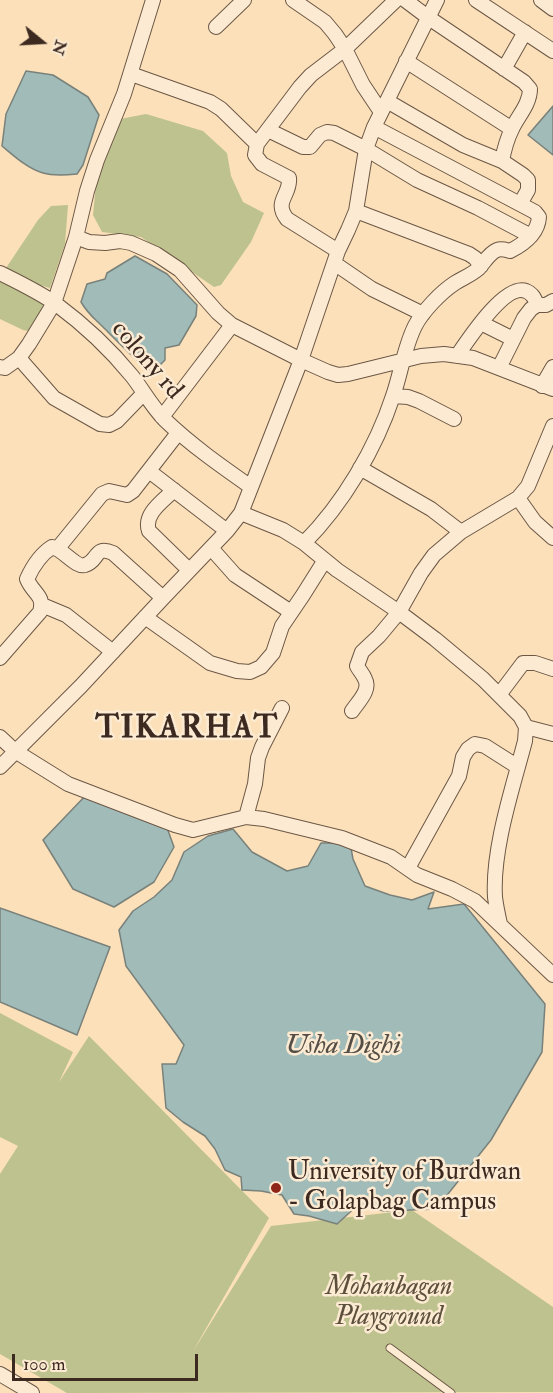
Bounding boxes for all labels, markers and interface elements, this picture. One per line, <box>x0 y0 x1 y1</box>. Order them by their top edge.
north arrow <box>12 12 72 72</box>
text: N <box>47 38 71 57</box>
street label: colony rd <box>103 315 189 407</box>
district label: TIKARHAT <box>95 711 279 749</box>
water label: Usha Dighi <box>285 1031 401 1063</box>
place label: University of Burdwan - Golapbag Campus <box>288 1157 521 1218</box>
marker: University of Burdwan - Golapbag Campus <box>269 1181 283 1195</box>
park label: Mohanbagan Playground <box>326 1272 452 1334</box>
scale bar <box>15 1342 201 1380</box>
text: 100 m <box>23 1353 66 1376</box>

